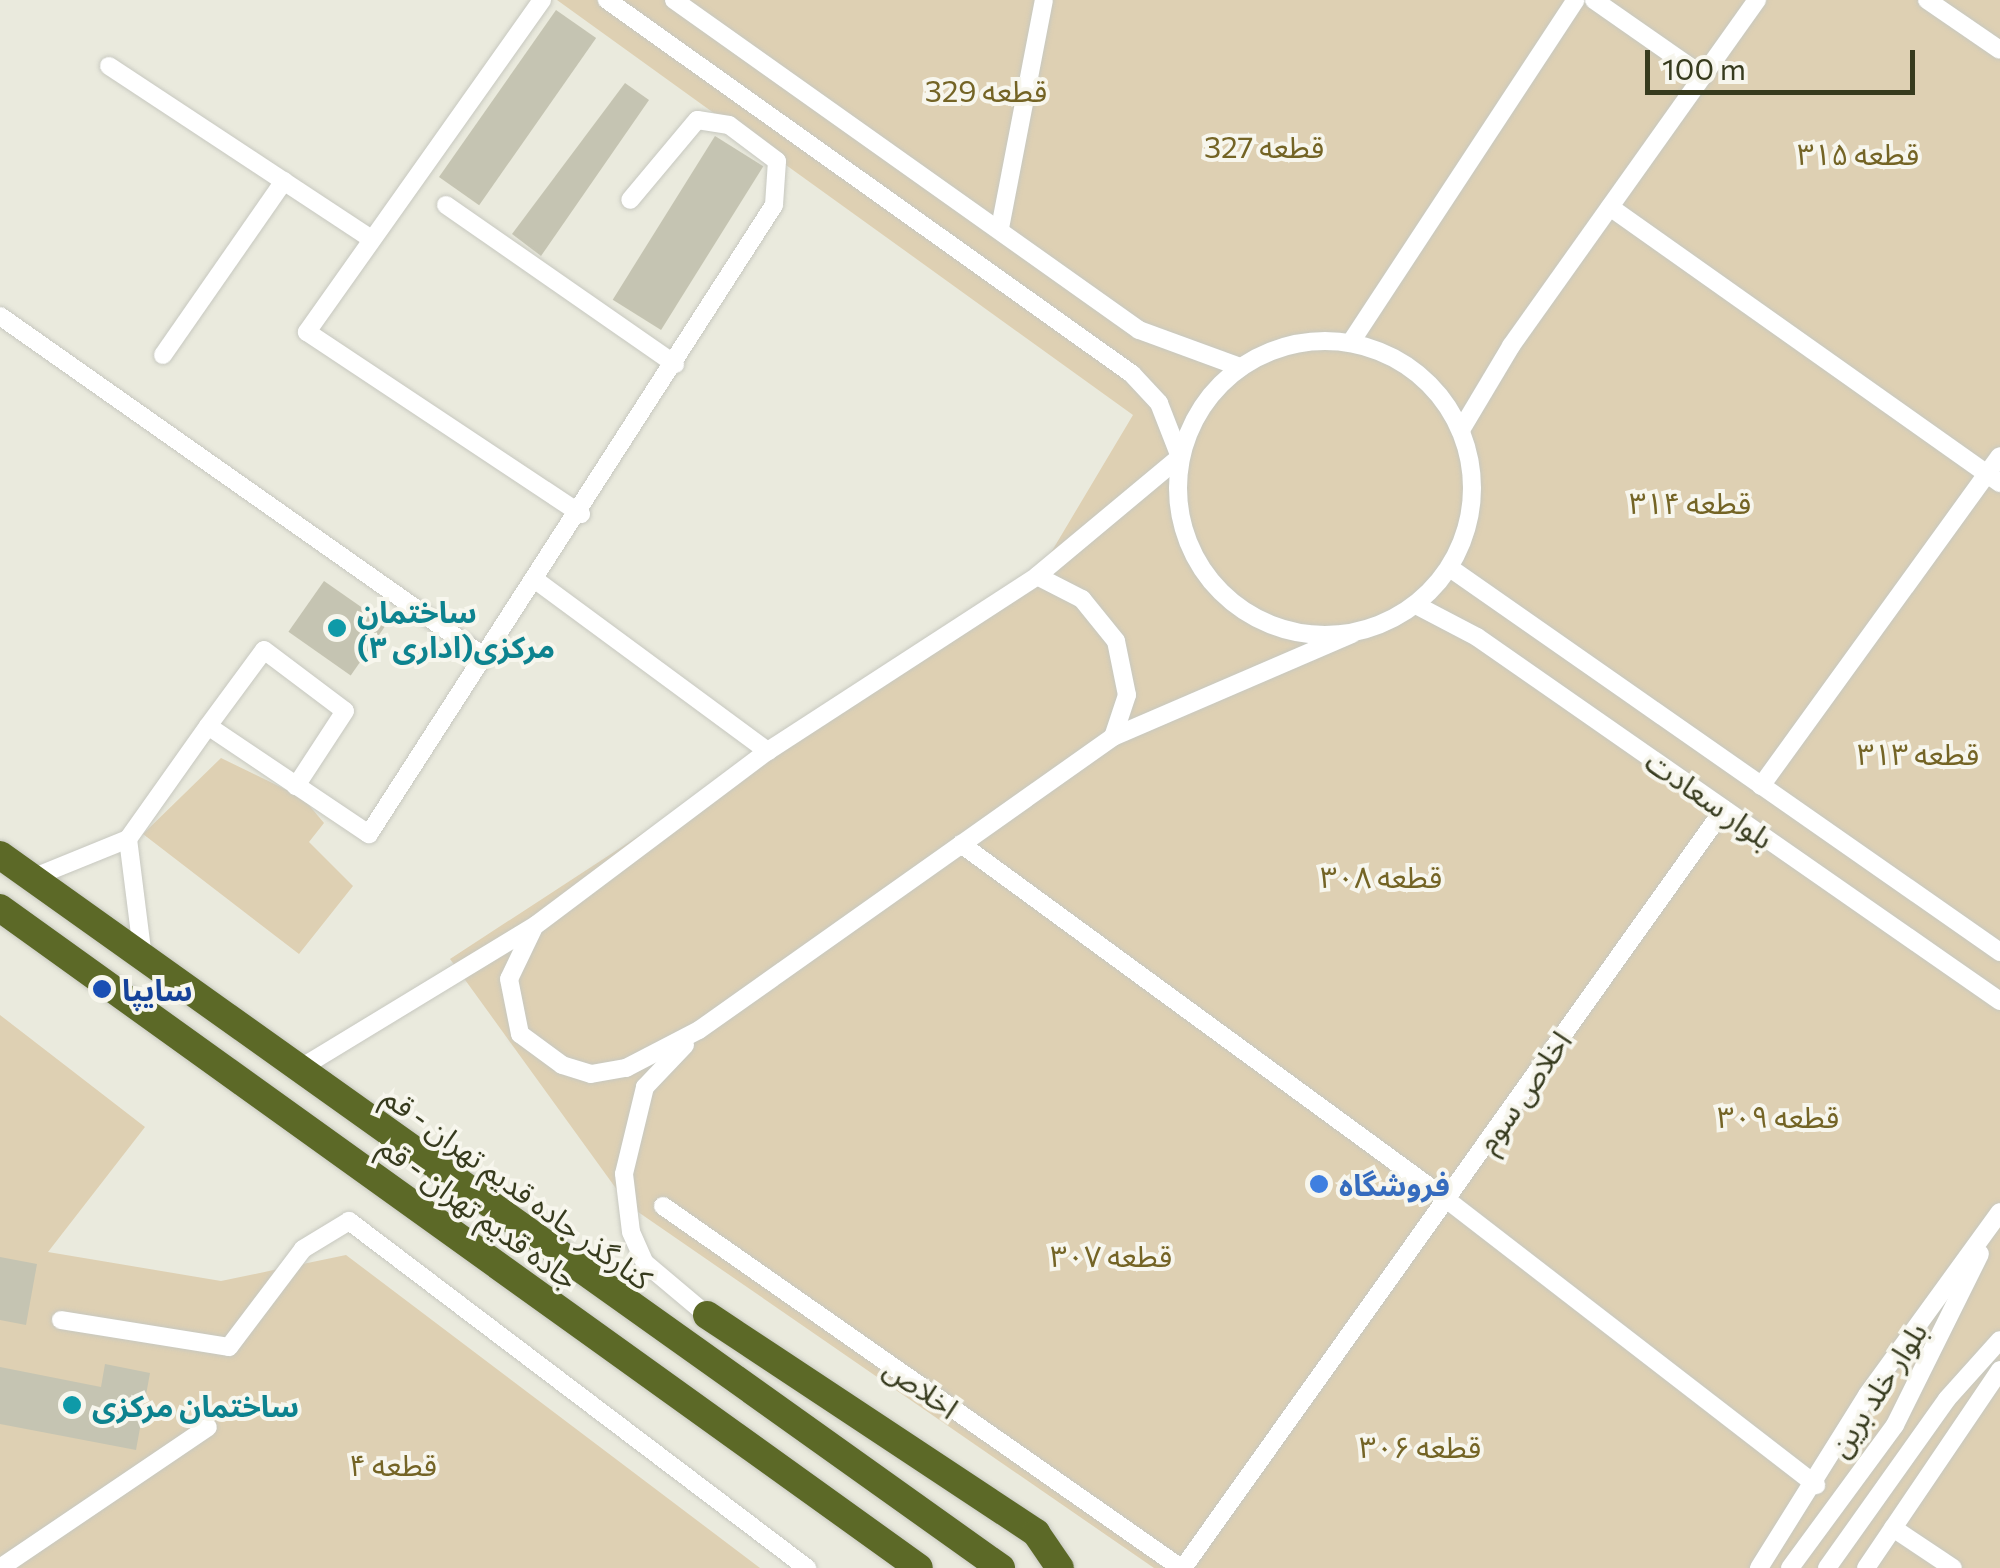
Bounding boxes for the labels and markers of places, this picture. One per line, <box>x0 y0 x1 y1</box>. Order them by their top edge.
place label: ساختمان مرکزی(اداری ۳) <box>357 593 555 664</box>
marker: ساختمان مرکزی(اداری ۳) <box>326 617 348 639</box>
place label: سایپا <box>122 971 193 1007</box>
marker: سایپا <box>91 978 113 1000</box>
place label: فروشگاه <box>1339 1166 1450 1202</box>
marker: فروشگاه <box>1308 1173 1330 1195</box>
place label: ساختمان مرکزی <box>92 1387 299 1423</box>
marker: ساختمان مرکزی <box>61 1394 83 1416</box>

